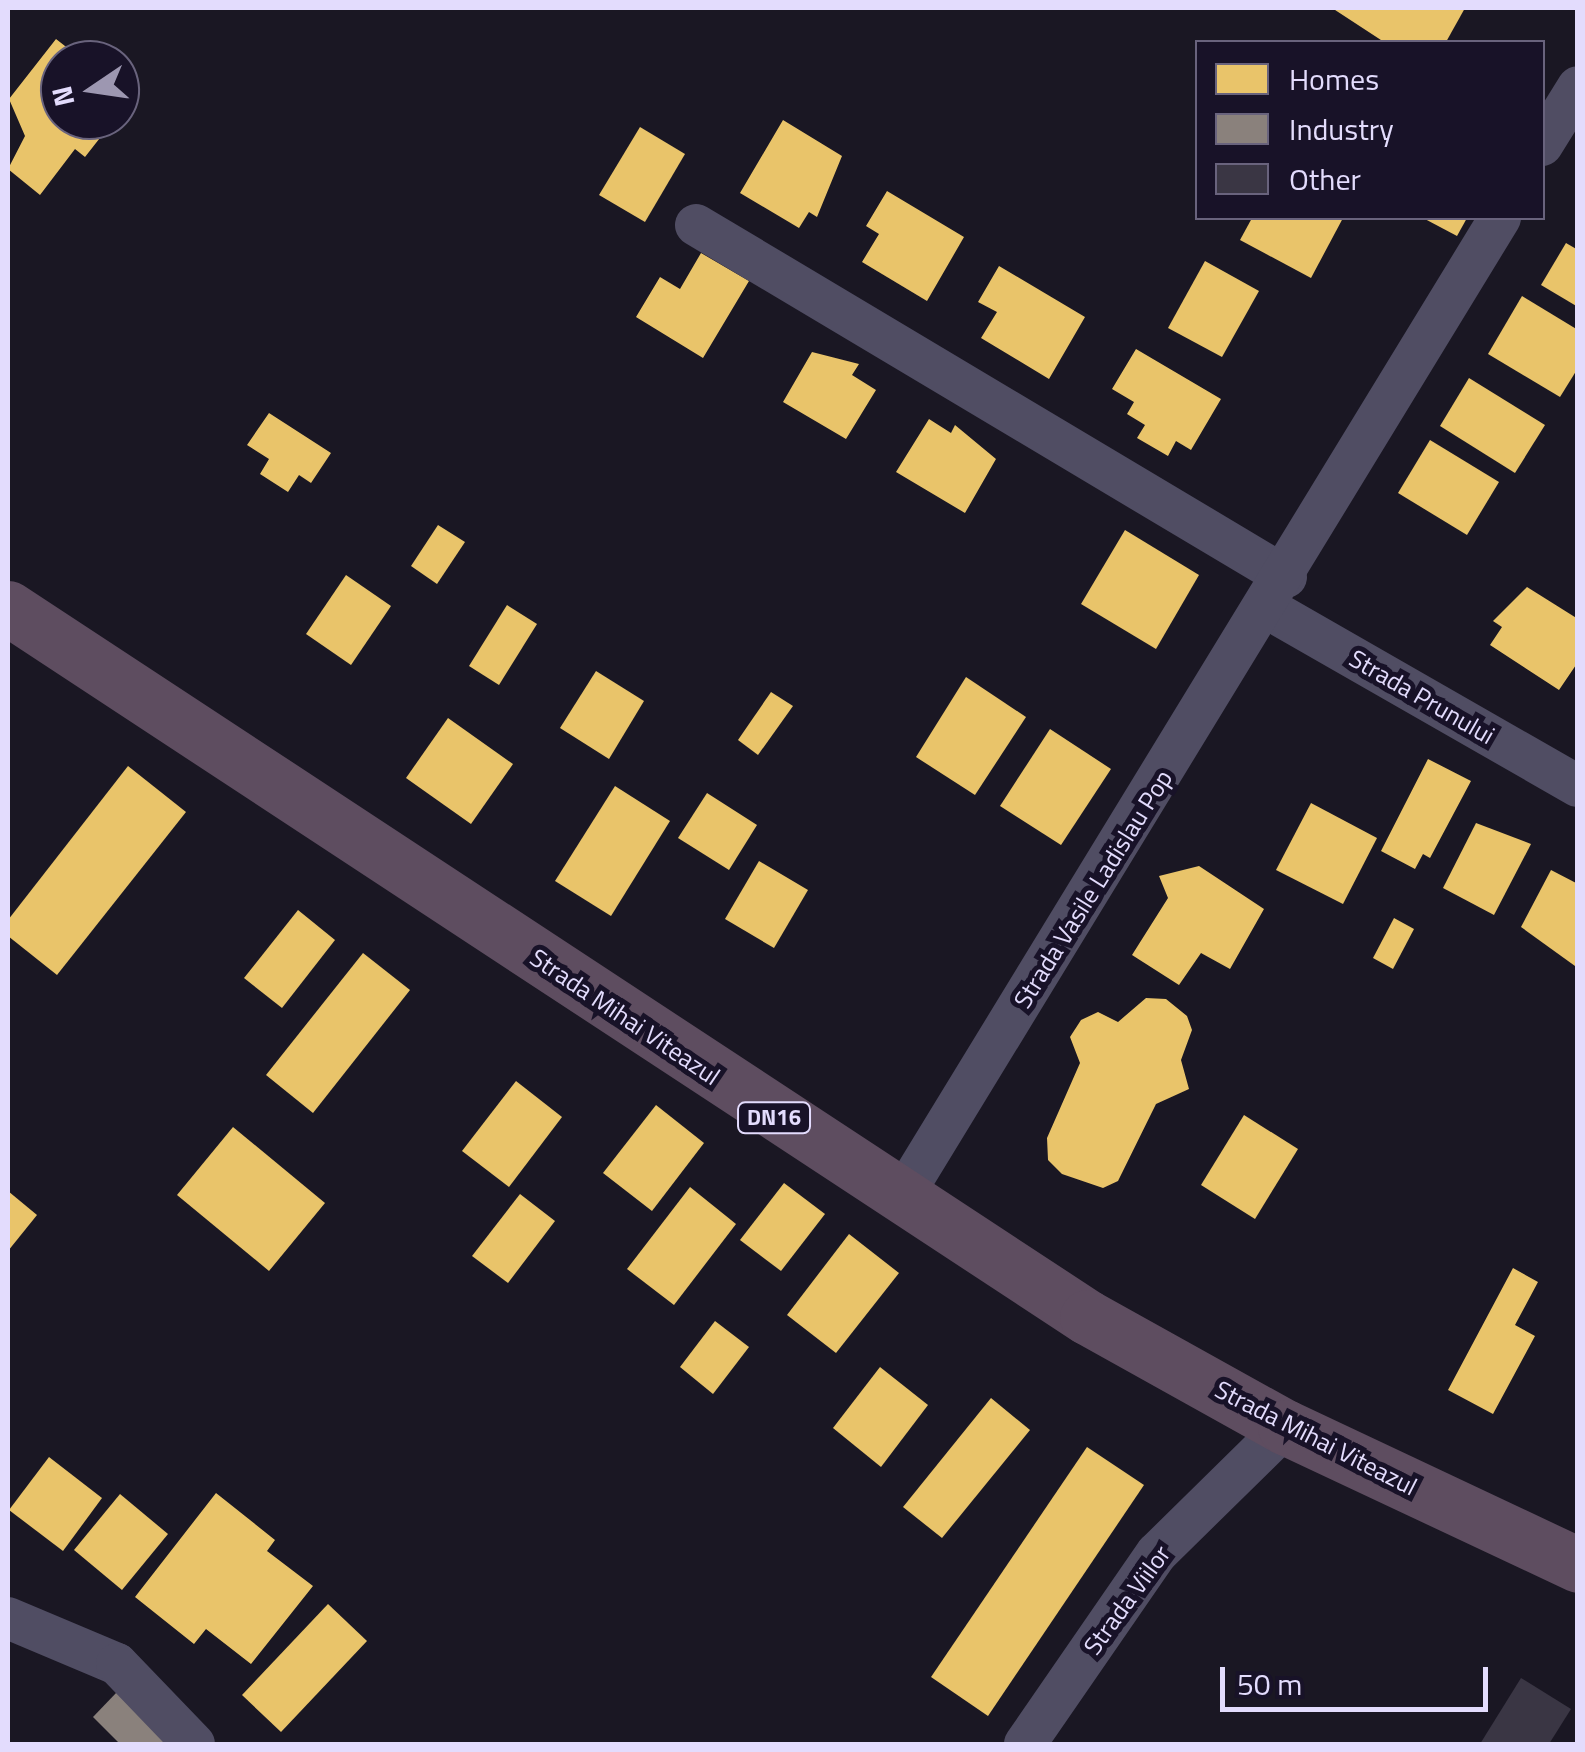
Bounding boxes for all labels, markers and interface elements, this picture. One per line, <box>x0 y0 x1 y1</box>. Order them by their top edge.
north arrow <box>40 40 140 140</box>
legend <box>1195 40 1545 220</box>
text: Homes <box>1289 56 1379 102</box>
text: N <box>39 82 85 111</box>
text: Industry <box>1289 106 1394 152</box>
text: Other <box>1289 156 1361 202</box>
street label: Strada Prunului <box>1344 643 1500 751</box>
street label: Strada Vasile Ladislau Pop <box>1007 764 1179 1014</box>
street label: Strada Mihai Viteazul <box>524 942 726 1092</box>
road number: DN16 <box>736 1101 812 1135</box>
street label: Strada Mihai Viteazul <box>1210 1374 1422 1502</box>
street label: Strada Viilor <box>1077 1540 1177 1660</box>
scale bar <box>1225 1647 1492 1709</box>
text: 50 m <box>1237 1661 1302 1707</box>

